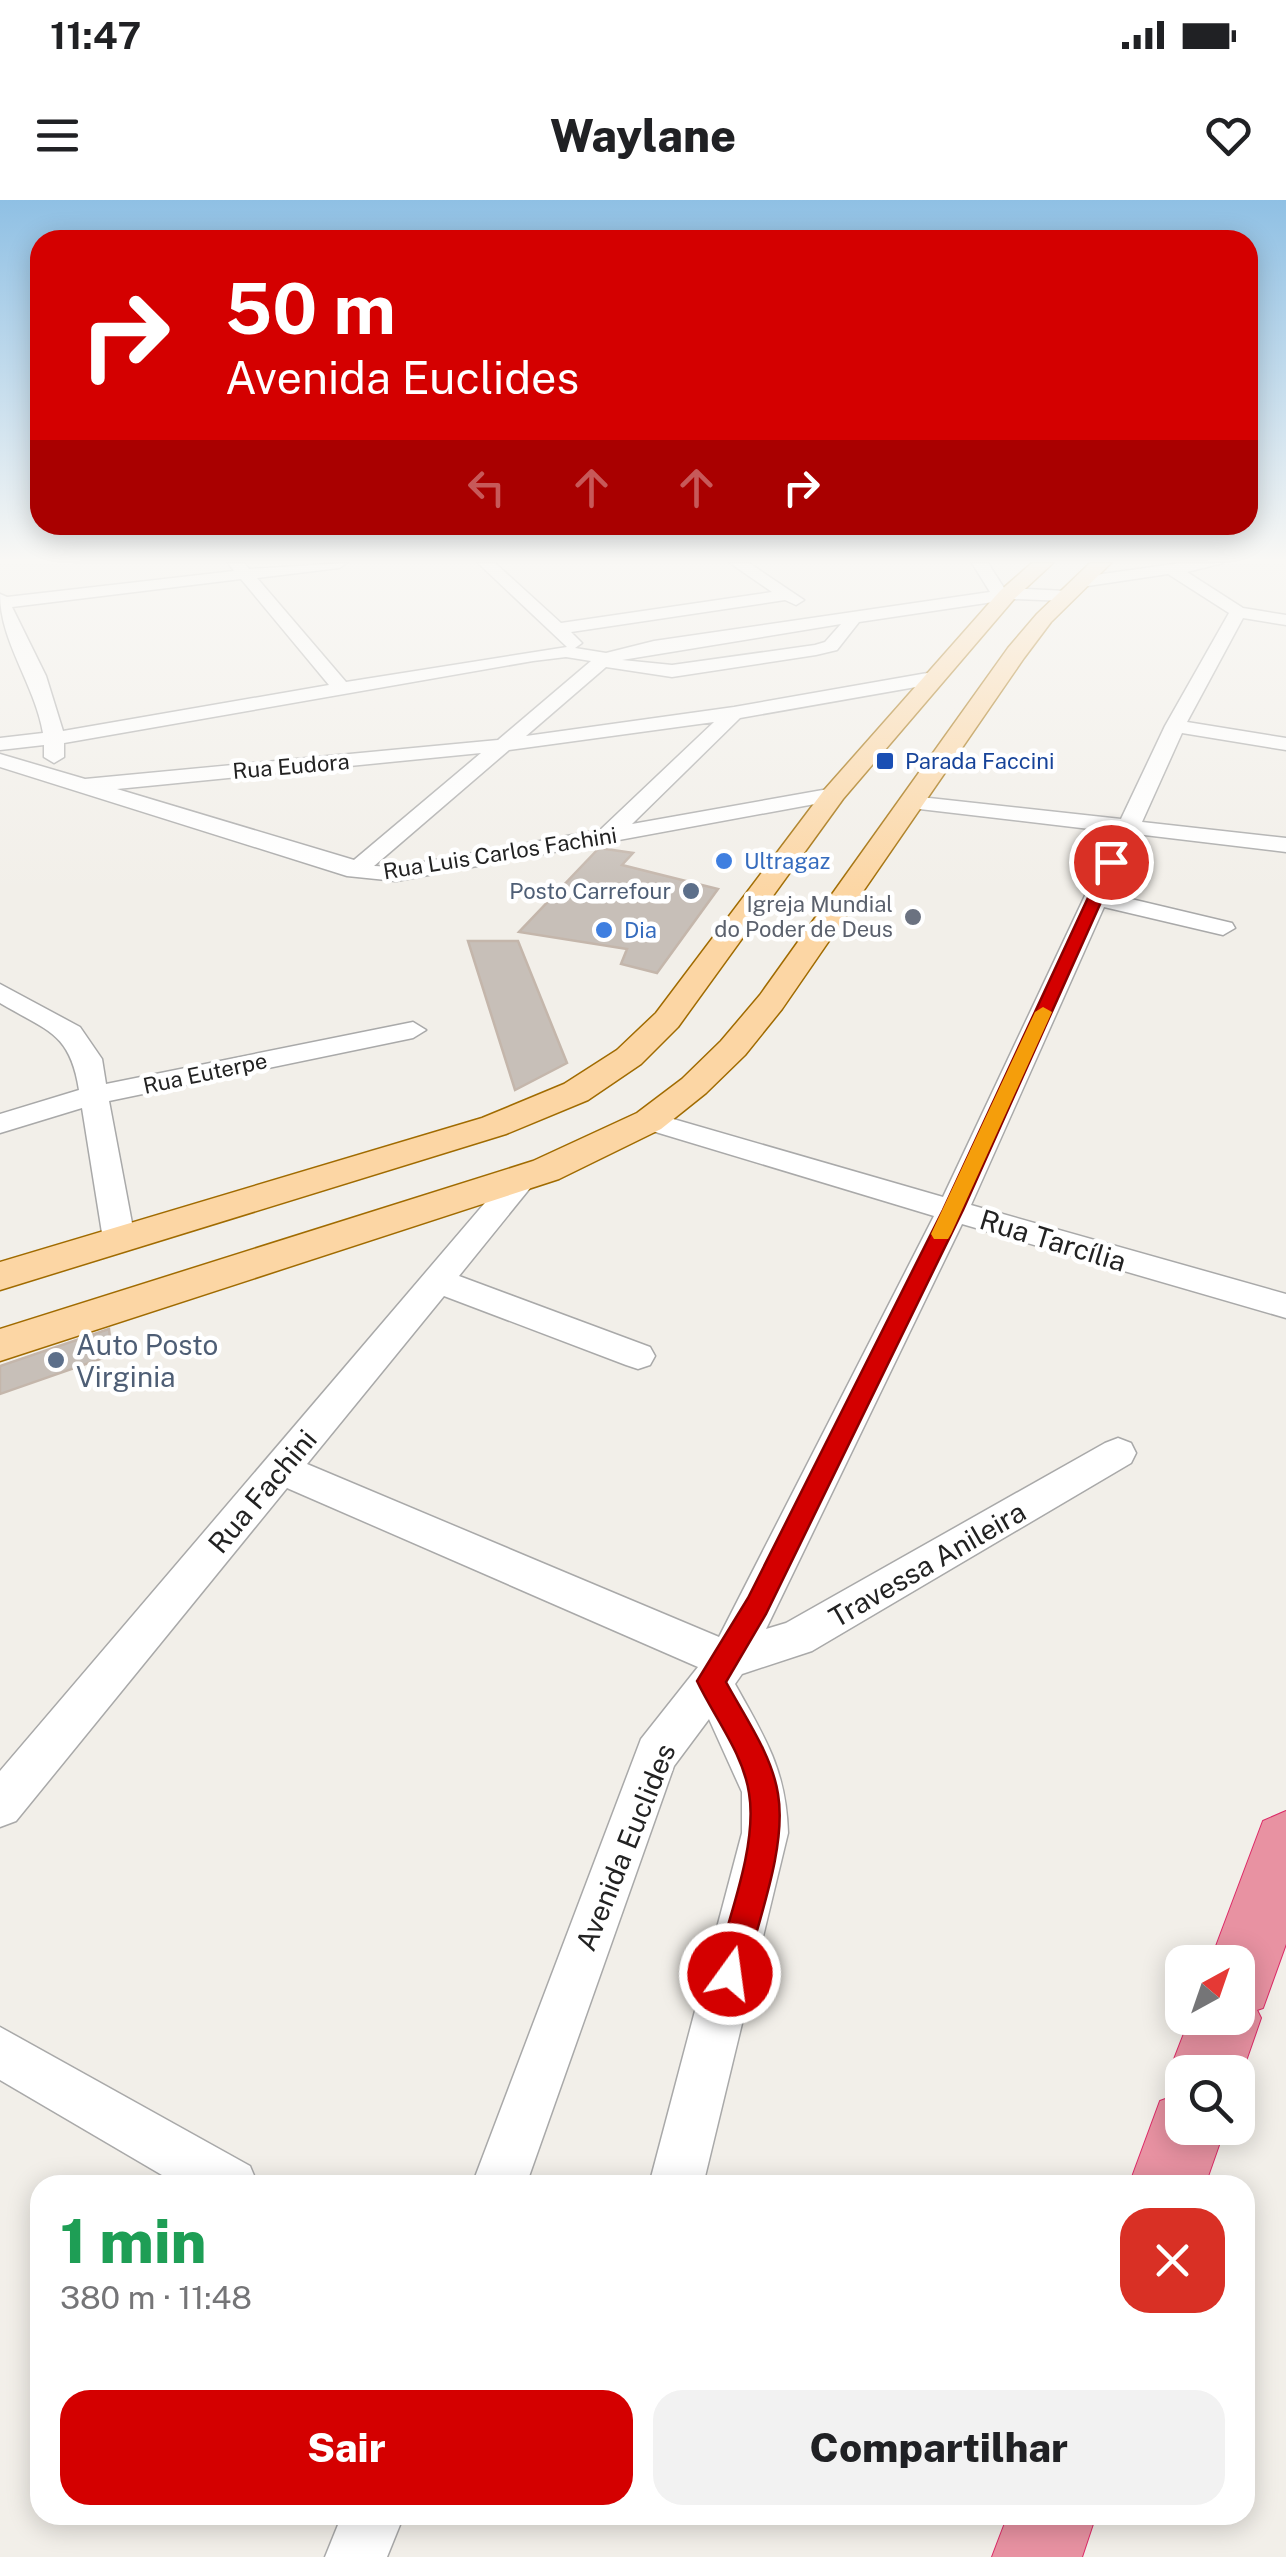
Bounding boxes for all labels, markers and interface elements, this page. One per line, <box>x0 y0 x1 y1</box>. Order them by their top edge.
text: 11:47 <box>50 13 141 58</box>
icon: menu <box>30 108 85 163</box>
icon: heart <box>1201 108 1256 163</box>
text: Waylane <box>550 109 736 162</box>
text: 50 m <box>225 267 396 350</box>
icon: right <box>60 270 190 400</box>
text: Avenida Euclides <box>225 351 579 404</box>
icon: left <box>459 460 514 515</box>
icon: ahead <box>564 460 619 515</box>
icon: ahead <box>669 460 724 515</box>
icon: right <box>774 460 829 515</box>
street label: Rua Eudora <box>231 748 351 784</box>
place label: Parada Faccini <box>905 748 1054 774</box>
marker: Parada Faccini <box>874 750 896 772</box>
pin <box>1069 820 1154 905</box>
street label: Rua Luis Carlos Fachini <box>381 822 619 884</box>
icon: arrive <box>1084 835 1139 890</box>
place label: Ultragaz <box>744 848 830 874</box>
marker: Ultragaz <box>713 850 735 872</box>
place label: Posto Carrefour <box>509 878 671 904</box>
marker: Posto Carrefour <box>680 880 702 902</box>
place label: Igreja Mundial do Poder de Deus <box>714 891 893 942</box>
marker: Igreja Mundial do Poder de Deus <box>902 906 924 928</box>
place label: Dia <box>624 917 657 943</box>
marker: Dia <box>593 919 615 941</box>
street label: Rua Euterpe <box>141 1047 269 1099</box>
street label: Rua Tarcília <box>976 1202 1130 1278</box>
place label: Auto Posto Virginia <box>76 1328 218 1393</box>
marker: Auto Posto Virginia <box>45 1349 67 1371</box>
street label: Rua Fachini <box>201 1423 323 1559</box>
street label: Travessa Anileira <box>823 1494 1031 1634</box>
street label: Avenida Euclides <box>568 1739 682 1955</box>
position arrow <box>678 1922 782 2026</box>
north arrow <box>1165 1945 1255 2035</box>
map controls <box>1165 1945 1255 2145</box>
button: search <box>1165 2055 1255 2145</box>
text: 1 min <box>60 2206 207 2277</box>
button: close <box>1120 2208 1225 2313</box>
text: 380 m · 11:48 <box>60 2279 252 2316</box>
button: Sair <box>60 2390 633 2505</box>
button: Compartilhar <box>653 2390 1225 2505</box>

